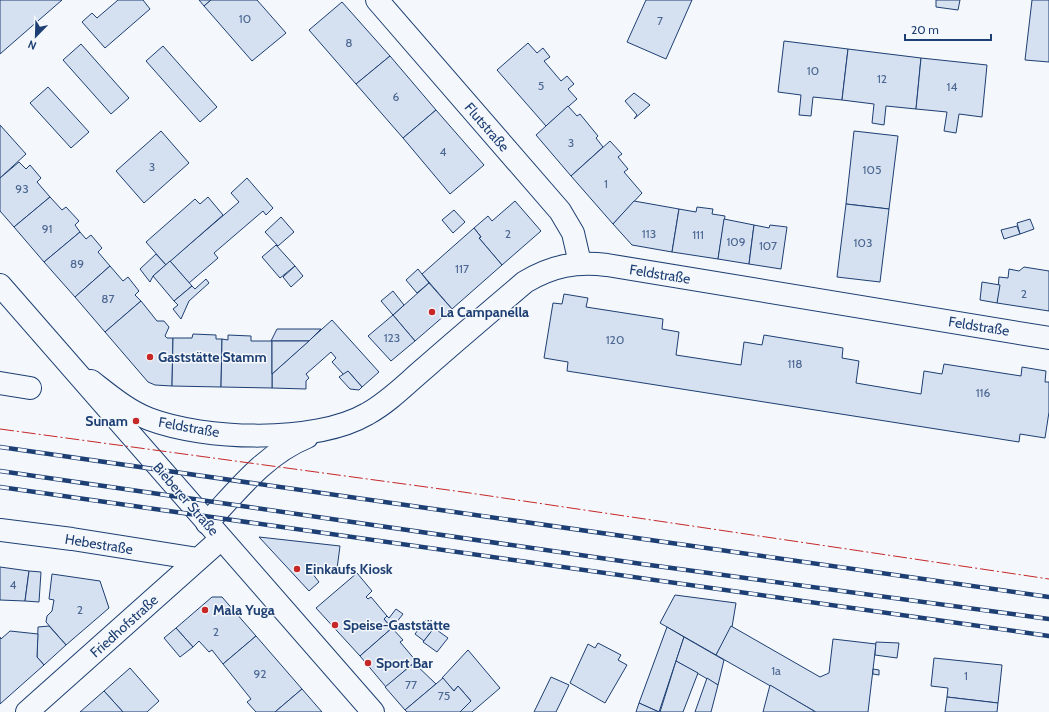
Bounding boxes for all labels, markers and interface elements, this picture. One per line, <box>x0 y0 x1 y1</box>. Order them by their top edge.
house number: 10 <box>239 11 251 26</box>
house number: 7 <box>657 13 663 28</box>
north arrow <box>16 16 56 56</box>
scale bar <box>905 16 991 42</box>
text: 20 m <box>911 22 939 37</box>
house number: 8 <box>345 35 353 50</box>
text: N <box>26 37 38 53</box>
house number: 10 <box>807 63 819 78</box>
house number: 12 <box>877 71 887 86</box>
house number: 5 <box>538 78 544 93</box>
house number: 14 <box>947 79 957 94</box>
house number: 6 <box>393 89 400 104</box>
street label: Flutstraße <box>461 99 513 155</box>
house number: 3 <box>568 135 574 150</box>
house number: 4 <box>440 144 447 159</box>
house number: 3 <box>149 159 155 174</box>
house number: 105 <box>863 162 881 177</box>
house number: 1 <box>604 176 608 191</box>
house number: 93 <box>15 181 29 196</box>
house number: 91 <box>42 221 52 236</box>
house number: 2 <box>505 226 511 241</box>
house number: 113 <box>642 226 656 241</box>
house number: 111 <box>692 227 704 242</box>
house number: 109 <box>726 234 746 249</box>
house number: 103 <box>854 235 872 250</box>
house number: 107 <box>759 238 777 253</box>
house number: 89 <box>70 256 84 271</box>
street label: Feldstraße <box>628 260 692 288</box>
house number: 117 <box>455 261 469 276</box>
house number: 2 <box>1021 286 1027 301</box>
house number: 87 <box>101 291 115 306</box>
place label: La Campanella <box>440 303 529 321</box>
marker: La Campanella <box>427 307 437 317</box>
street label: Feldstraße <box>947 312 1011 340</box>
house number: 123 <box>384 330 400 345</box>
house number: 120 <box>606 332 624 347</box>
place label: Gaststätte Stamm <box>158 348 267 366</box>
marker: Gaststätte Stamm <box>145 352 155 362</box>
house number: 118 <box>787 356 803 371</box>
house number: 116 <box>976 385 991 400</box>
place label: Sunam <box>85 412 128 430</box>
street label: Feldstraße <box>157 413 221 441</box>
marker: Sunam <box>131 416 141 426</box>
street label: Bieberer Straße <box>149 459 223 539</box>
street label: Hebestraße <box>64 530 134 558</box>
place label: Einkaufs Kiosk <box>305 560 393 578</box>
marker: Einkaufs Kiosk <box>292 564 302 574</box>
house number: 4 <box>10 577 17 592</box>
street label: Friedhofstraße <box>86 591 162 661</box>
place label: Mala Yuga <box>213 601 275 619</box>
house number: 2 <box>77 602 83 617</box>
marker: Mala Yuga <box>200 605 210 615</box>
place label: Speise-Gaststätte <box>343 616 450 634</box>
marker: Speise-Gaststätte <box>330 620 340 630</box>
house number: 2 <box>213 624 219 639</box>
place label: Sport Bar <box>376 654 433 672</box>
marker: Sport Bar <box>363 658 373 668</box>
house number: 1a <box>771 663 781 678</box>
house number: 92 <box>253 666 267 681</box>
house number: 1 <box>964 668 968 683</box>
house number: 77 <box>405 677 417 692</box>
house number: 75 <box>438 688 450 703</box>

